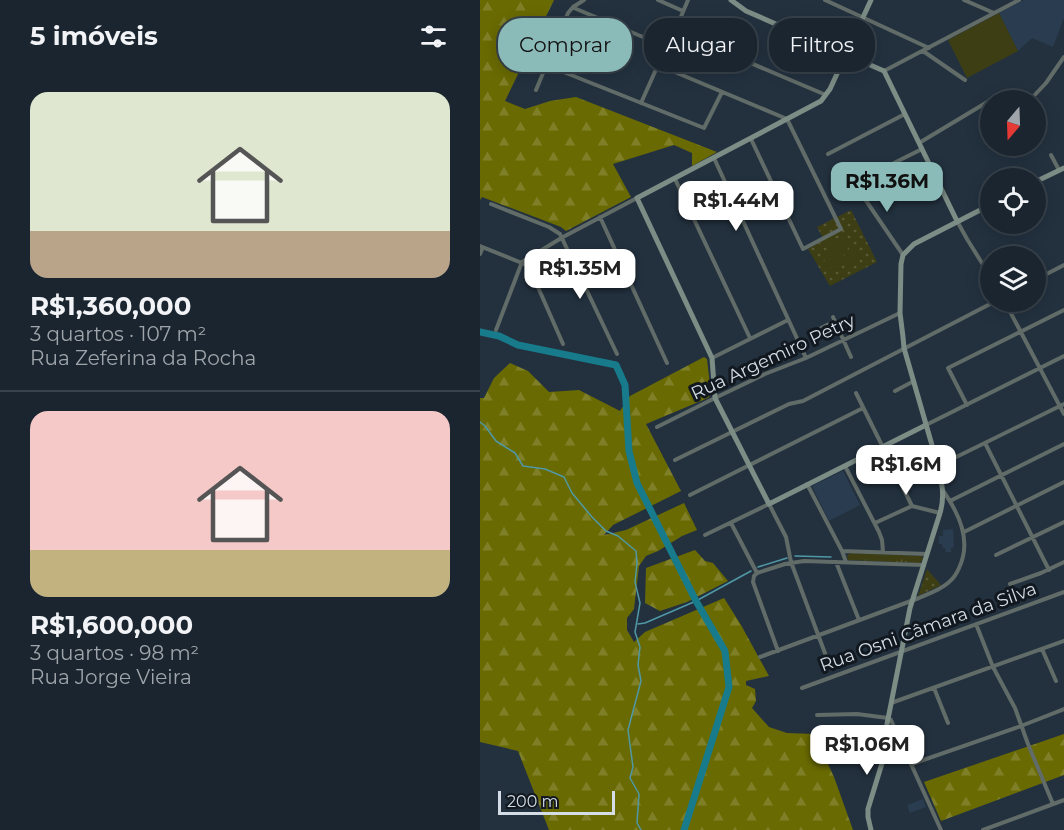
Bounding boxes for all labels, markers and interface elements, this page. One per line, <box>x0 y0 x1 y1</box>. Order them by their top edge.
chip: Comprar <box>498 18 632 72</box>
chip: Alugar <box>644 18 757 72</box>
chip: Filtros <box>769 18 875 72</box>
text: 5 imóveis <box>30 20 158 52</box>
icon: filters <box>417 20 450 53</box>
north arrow <box>980 90 1046 156</box>
map controls <box>980 90 1046 312</box>
icon: home <box>186 131 294 239</box>
pin: R$1.36M <box>832 162 942 213</box>
button: locate <box>980 168 1046 234</box>
text: R$1.36M <box>845 169 929 193</box>
pin: R$1.44M <box>681 181 791 232</box>
text: R$1.44M <box>693 188 780 212</box>
button: layers <box>980 246 1046 312</box>
pin: R$1.35M <box>525 249 635 300</box>
text: R$1.35M <box>538 256 622 280</box>
text: R$1,360,000 <box>30 290 191 322</box>
street label: Rua Argemiro Petry <box>688 309 859 405</box>
text: 3 quartos · 107 m² <box>30 322 206 346</box>
text: Rua Zeferina da Rocha <box>30 346 256 370</box>
pin: R$1.6M <box>857 445 955 496</box>
icon: home <box>186 450 294 558</box>
text: R$1.6M <box>870 452 942 476</box>
street label: Rua Osni Câmara da Silva <box>817 577 1039 677</box>
text: R$1,600,000 <box>30 609 193 641</box>
text: 3 quartos · 98 m² <box>30 641 199 665</box>
text: Rua Jorge Vieira <box>30 665 192 689</box>
pin: R$1.06M <box>812 725 922 776</box>
text: R$1.06M <box>824 732 910 756</box>
scale bar <box>498 788 615 816</box>
text: 200 m <box>507 792 558 811</box>

